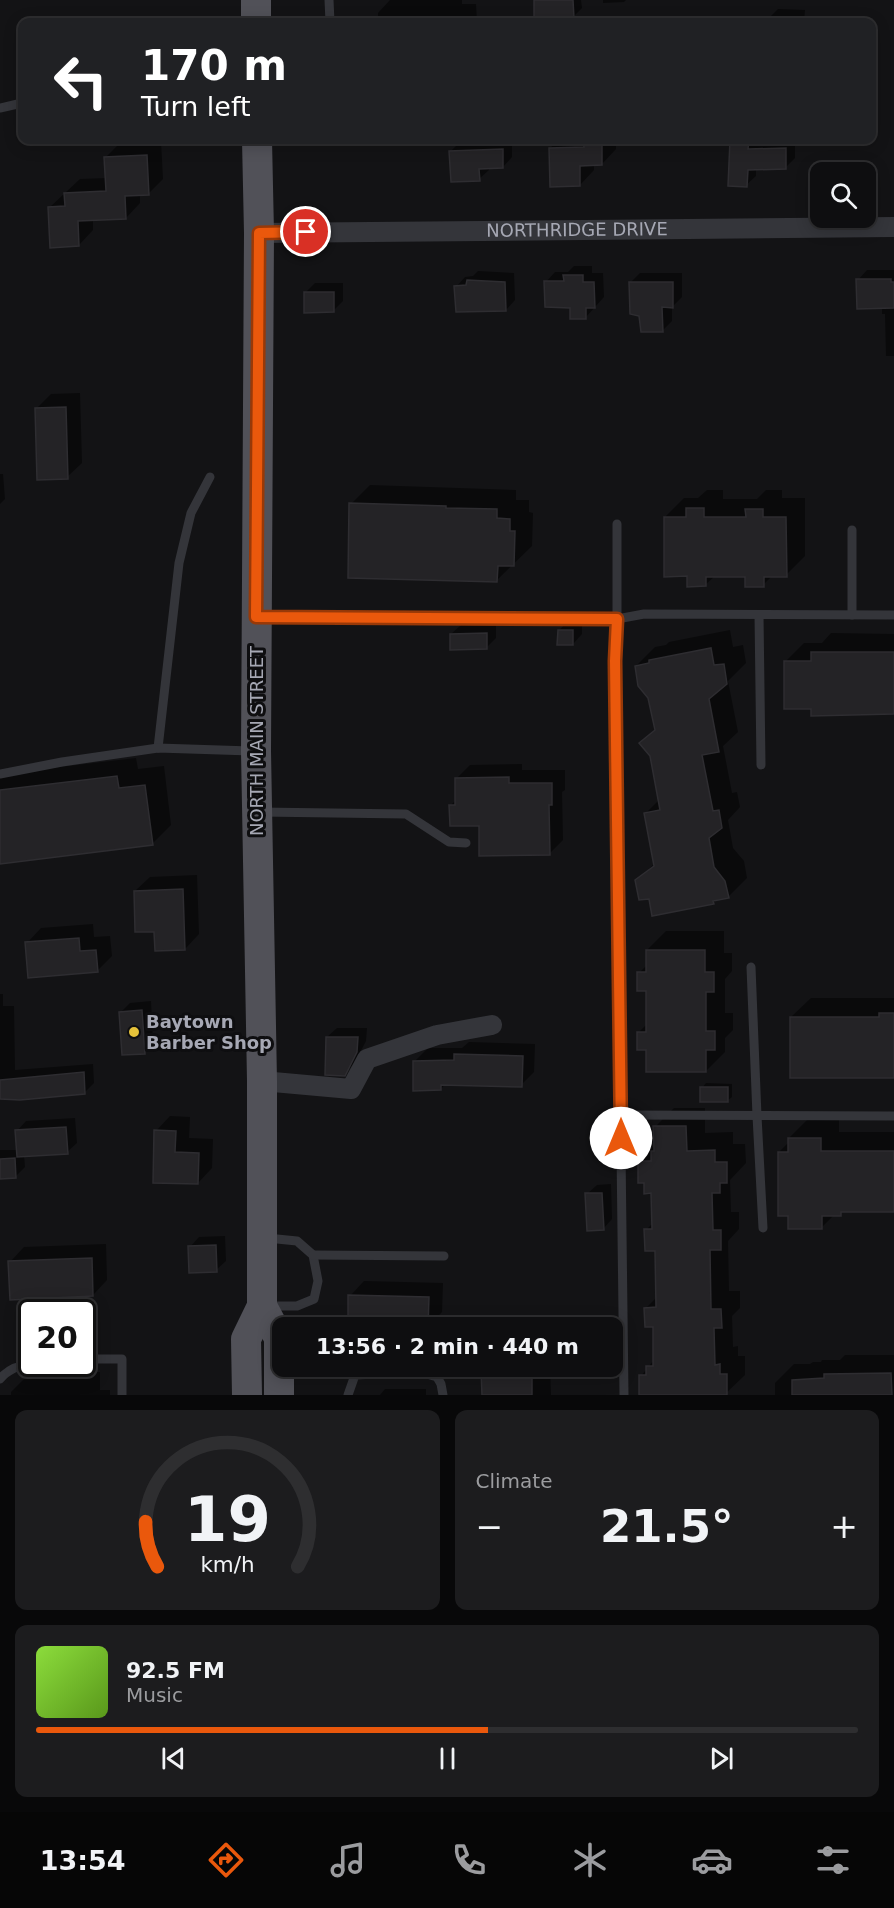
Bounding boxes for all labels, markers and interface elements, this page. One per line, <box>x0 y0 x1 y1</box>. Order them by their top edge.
text: 170 m <box>141 41 287 90</box>
icon: left <box>42 42 120 120</box>
text: Turn left <box>141 91 251 122</box>
map controls <box>810 162 876 228</box>
button: search <box>810 162 876 228</box>
pin <box>280 206 331 257</box>
icon: arrive <box>289 215 322 248</box>
street label: NORTHRIDGE DRIVE <box>486 218 668 241</box>
street label: NORTH MAIN STREET <box>246 645 267 836</box>
place label: Baytown Barber Shop <box>146 1011 272 1053</box>
marker: Baytown Barber Shop <box>127 1025 141 1039</box>
position arrow <box>589 1106 653 1170</box>
speed limit sign: 20 <box>18 1299 96 1377</box>
text: 13:56 · 2 min · 440 m <box>316 1334 579 1359</box>
text: Climate <box>476 1469 552 1493</box>
text: 19 <box>184 1483 271 1556</box>
text: 21.5° <box>600 1500 734 1553</box>
text: − <box>476 1507 503 1546</box>
text: + <box>830 1507 858 1546</box>
text: km/h <box>200 1552 254 1577</box>
text: 92.5 FM <box>126 1658 225 1683</box>
text: Music <box>126 1683 183 1707</box>
icon: previous <box>157 1742 190 1775</box>
icon: pause <box>431 1742 464 1775</box>
icon: next <box>705 1742 738 1775</box>
icon: directions <box>205 1839 247 1881</box>
icon: music <box>327 1839 369 1881</box>
icon: phone <box>448 1839 490 1881</box>
icon: climate <box>569 1839 611 1881</box>
icon: car <box>691 1839 733 1881</box>
icon: filters <box>812 1839 854 1881</box>
text: 13:54 <box>40 1845 126 1876</box>

